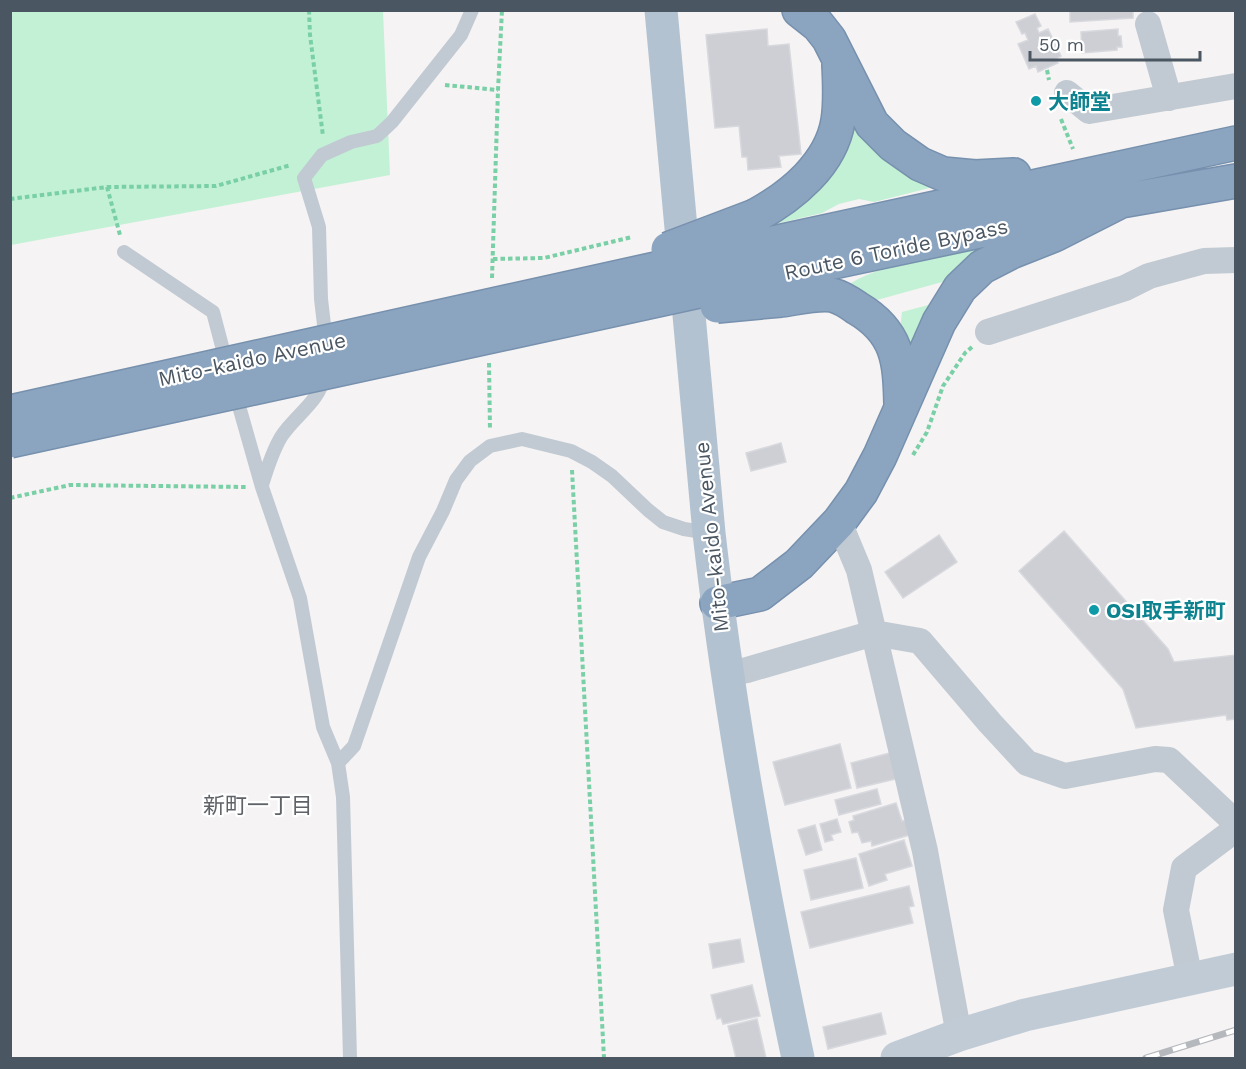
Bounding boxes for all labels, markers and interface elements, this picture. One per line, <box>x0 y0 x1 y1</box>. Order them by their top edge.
scale bar <box>1030 24 1200 62</box>
text: 50 m <box>1039 34 1084 55</box>
place label: 大師堂 <box>1048 89 1111 114</box>
marker: 大師堂 <box>1029 94 1043 108</box>
street label: Route 6 Toride Bypass <box>782 213 1010 285</box>
street label: Mito-kaido Avenue <box>156 327 348 391</box>
street label: Mito-kaido Avenue <box>689 441 733 633</box>
place label: OSI取手新町 <box>1106 598 1226 623</box>
marker: OSI取手新町 <box>1087 603 1101 617</box>
district label: 新町一丁目 <box>203 793 313 818</box>

